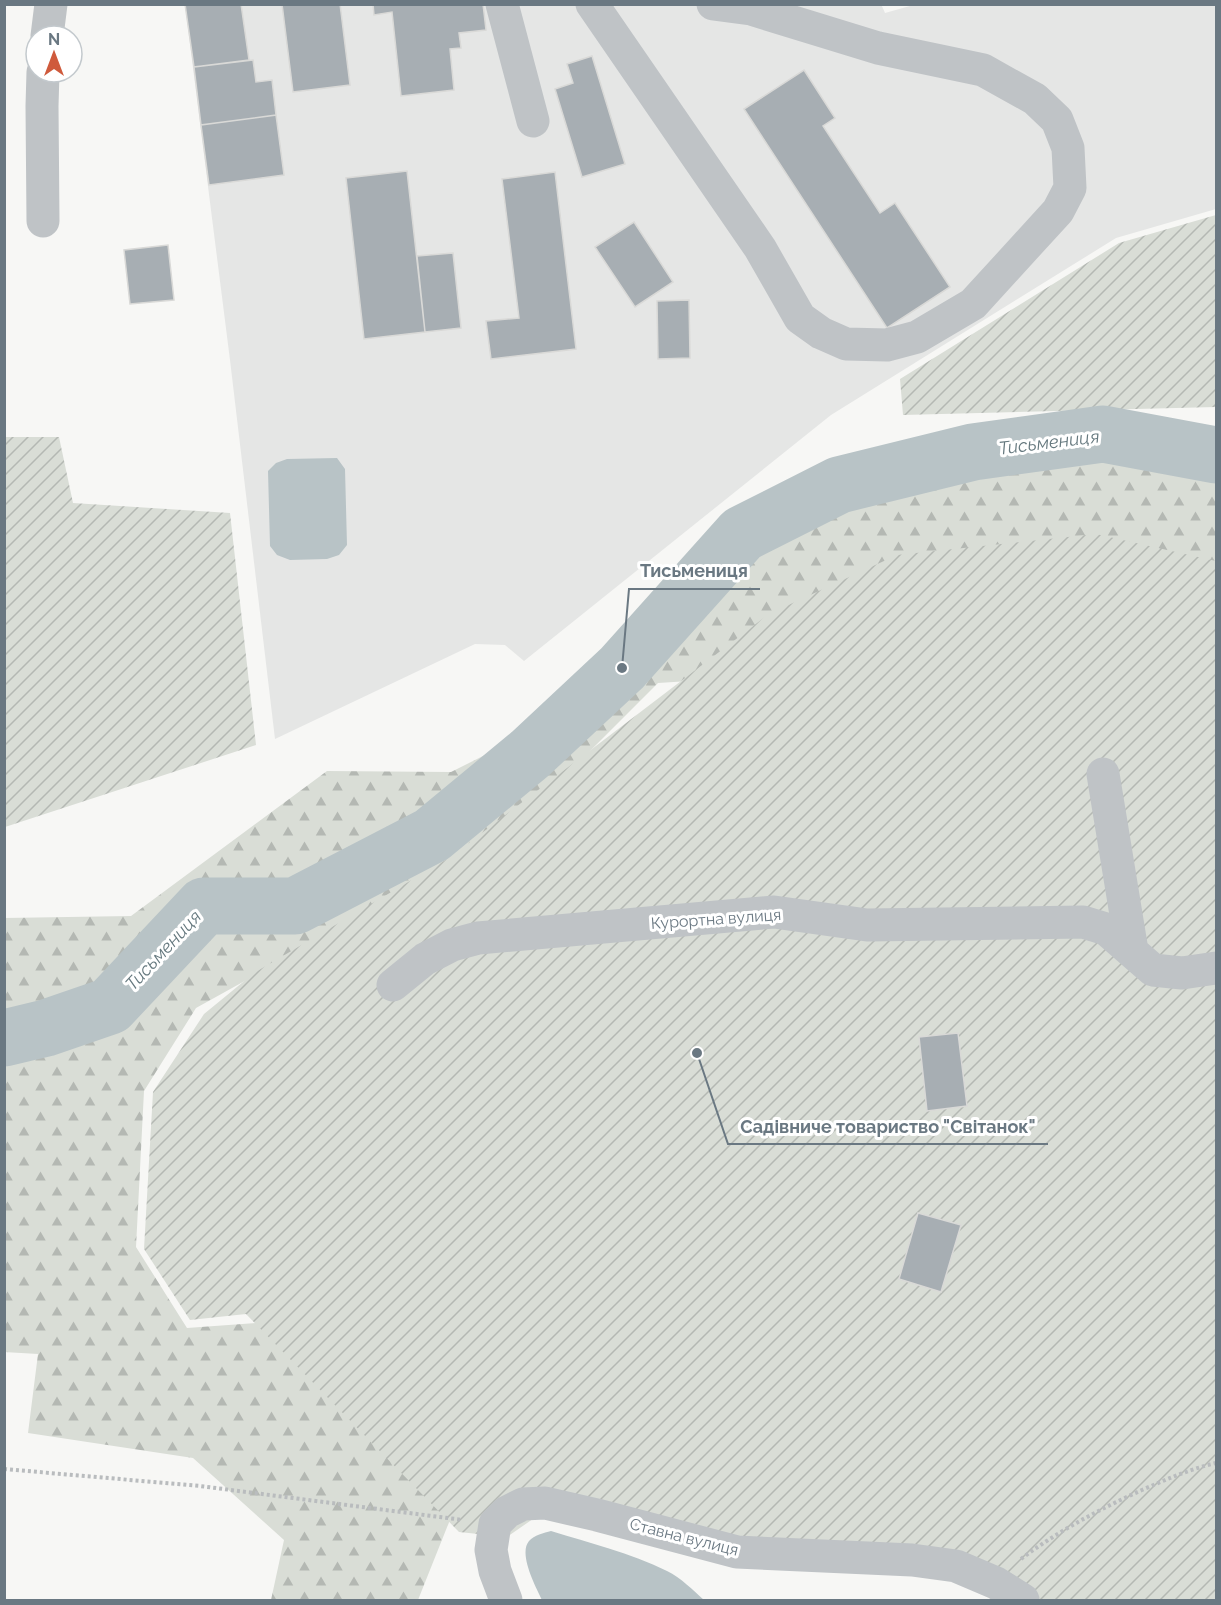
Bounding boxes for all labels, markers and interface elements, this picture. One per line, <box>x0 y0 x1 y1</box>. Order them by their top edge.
north arrow <box>24 24 84 84</box>
text: N <box>48 30 60 49</box>
water label: Тисьмениця <box>997 425 1101 459</box>
callout: Тисьмениця <box>629 553 760 589</box>
text: Тисьмениця <box>640 560 748 581</box>
street label: Курортна вулиця <box>650 905 782 933</box>
water label: Тисьмениця <box>121 906 205 994</box>
callout: Садівниче товариство "Світанок" <box>728 1108 1048 1144</box>
text: Садівниче товариство "Світанок" <box>740 1116 1036 1137</box>
street label: Ставна вулиця <box>628 1514 740 1560</box>

